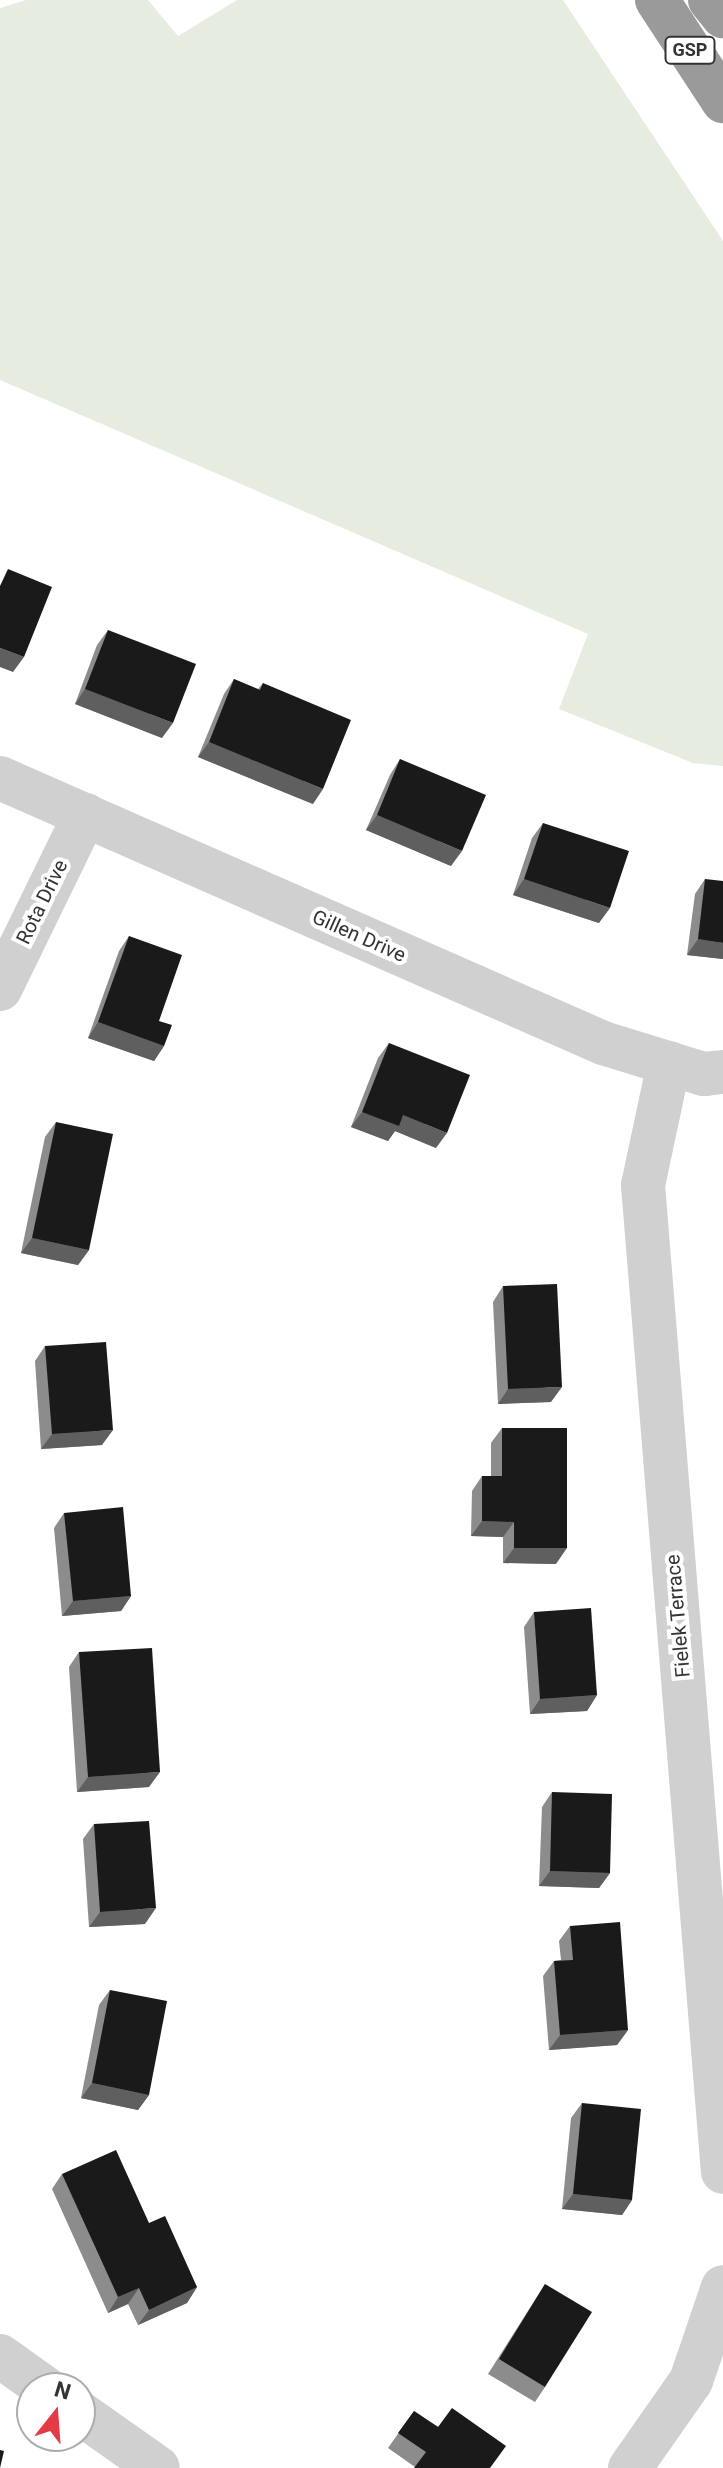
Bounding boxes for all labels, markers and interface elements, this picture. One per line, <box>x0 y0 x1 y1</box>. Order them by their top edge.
road number: GSP <box>664 36 716 64</box>
street label: Rota Drive <box>11 856 73 948</box>
street label: Gillen Drive <box>309 905 409 967</box>
street label: Fielek Terrace <box>661 1553 695 1679</box>
north arrow <box>16 2372 96 2452</box>
text: N <box>51 2376 74 2405</box>

